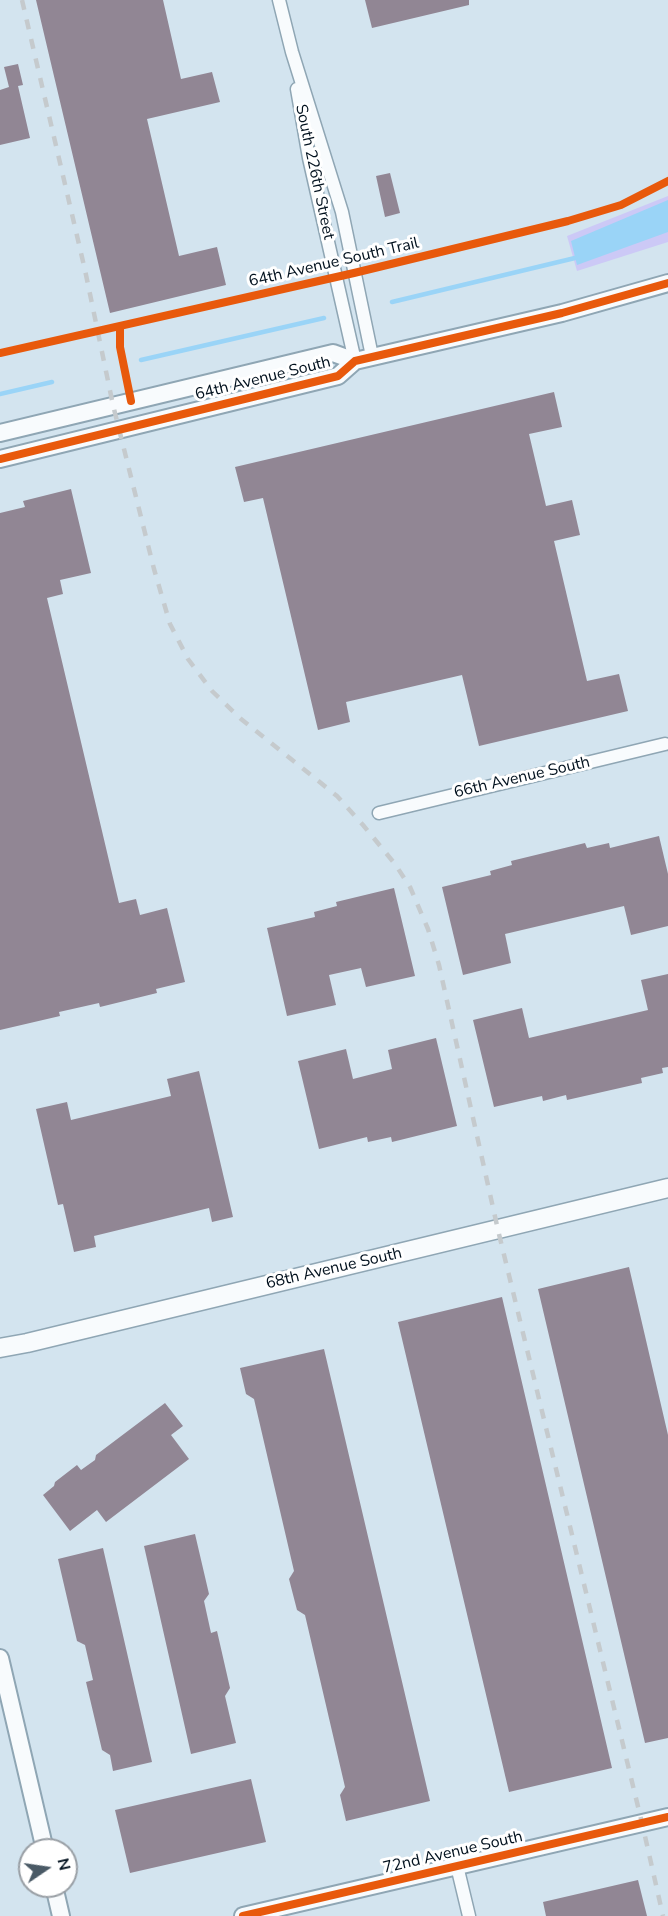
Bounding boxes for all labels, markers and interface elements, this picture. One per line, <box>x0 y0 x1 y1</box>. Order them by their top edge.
street label: South 226th Street <box>290 103 338 241</box>
street label: 64th Avenue South Trail <box>247 234 421 292</box>
street label: 64th Avenue South <box>193 353 333 405</box>
street label: 66th Avenue South <box>452 753 592 803</box>
street label: 68th Avenue South <box>264 1244 404 1294</box>
street label: 72nd Avenue South <box>381 1828 525 1878</box>
north arrow <box>18 1838 78 1898</box>
text: N <box>52 1856 76 1873</box>

